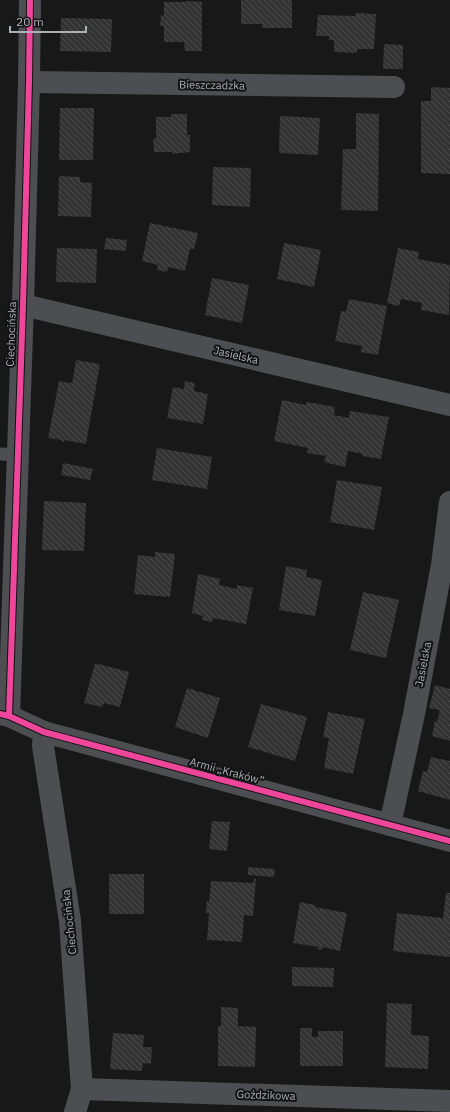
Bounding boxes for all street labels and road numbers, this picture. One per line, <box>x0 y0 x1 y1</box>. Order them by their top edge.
street label: Bieszczadzka <box>179 77 245 93</box>
street label: Ciechocińska <box>3 301 19 367</box>
street label: Jasielska <box>212 343 260 367</box>
street label: Jasielska <box>412 640 434 688</box>
street label: Armii „Kraków” <box>188 754 266 788</box>
street label: Ciechocińska <box>59 889 79 955</box>
street label: Goździkowa <box>236 1087 296 1103</box>

